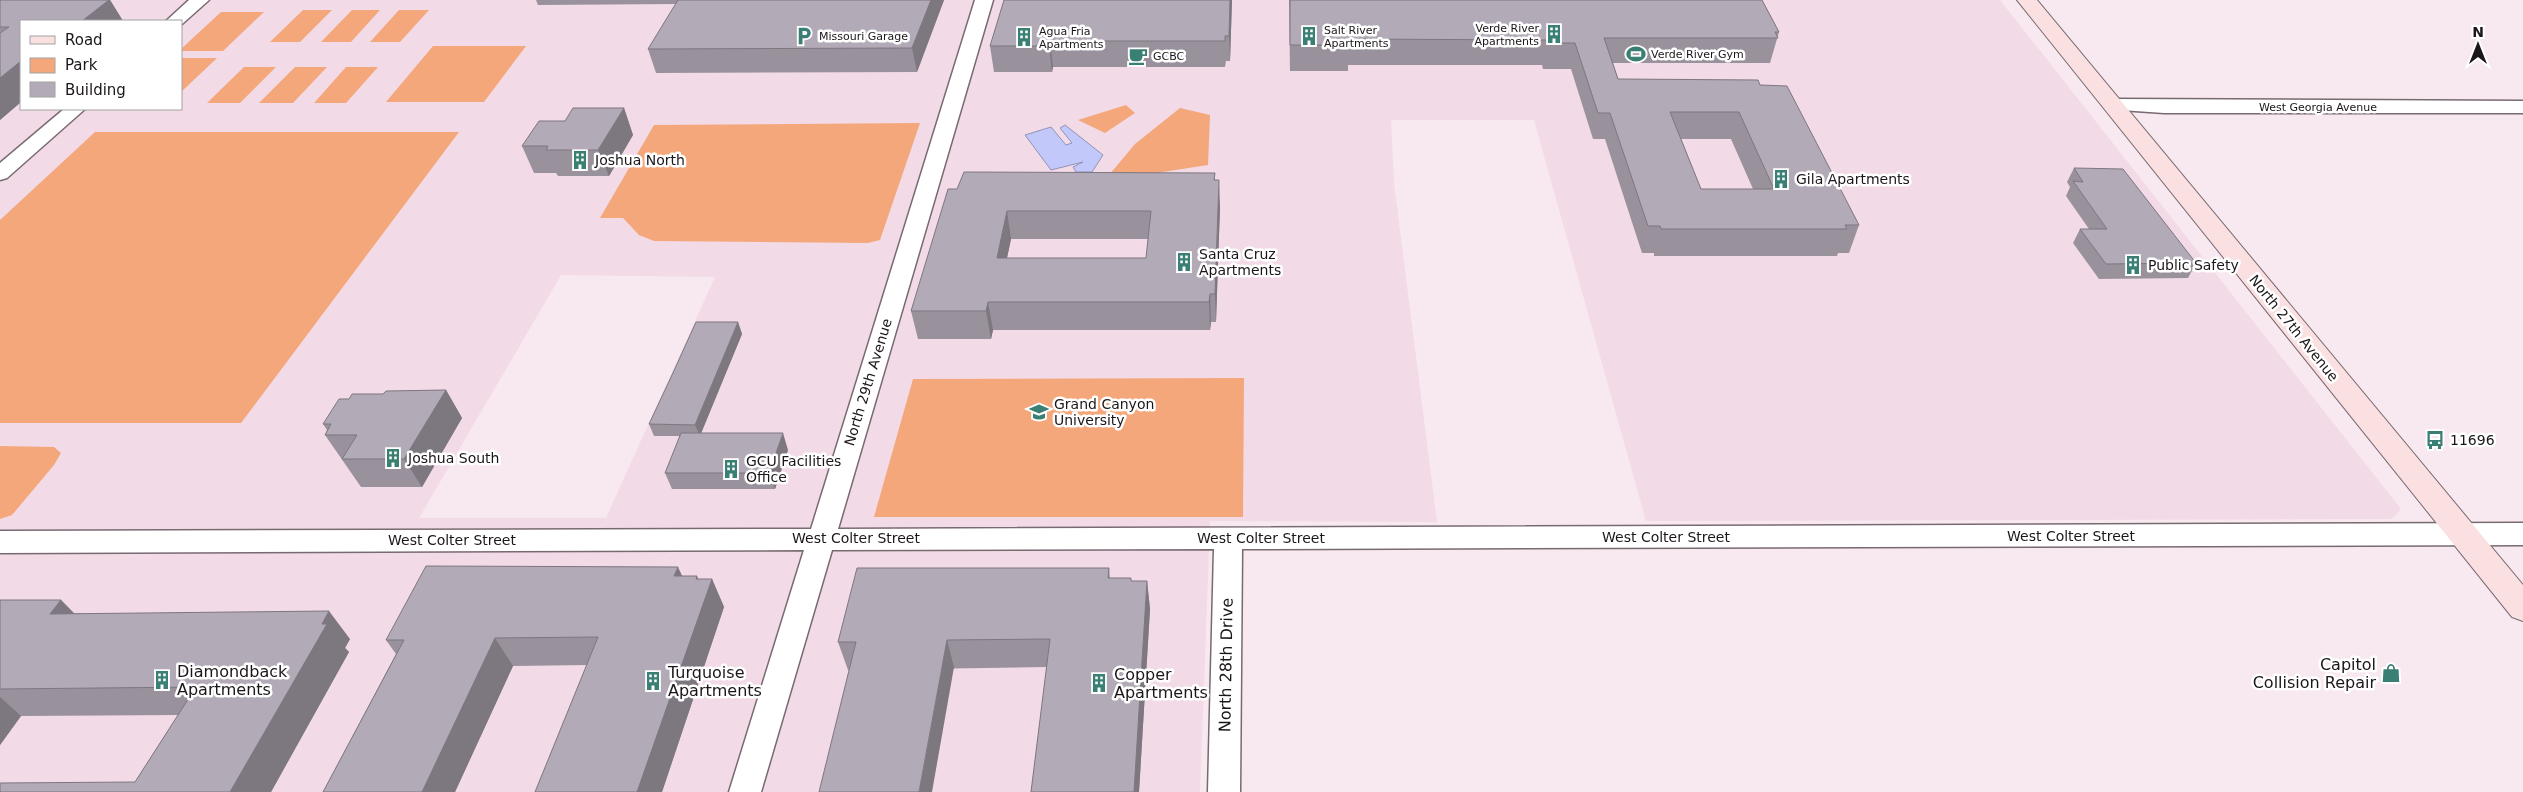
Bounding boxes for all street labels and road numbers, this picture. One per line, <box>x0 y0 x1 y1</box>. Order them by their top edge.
street label: West Georgia Avenue <box>2259 101 2377 114</box>
street label: North 27th Avenue <box>2246 272 2342 384</box>
street label: North 29th Avenue <box>841 316 895 448</box>
street label: West Colter Street <box>2007 528 2135 544</box>
street label: West Colter Street <box>1602 529 1730 545</box>
street label: West Colter Street <box>792 530 920 546</box>
street label: West Colter Street <box>1197 530 1325 546</box>
street label: West Colter Street <box>388 532 516 548</box>
street label: North 28th Drive <box>1215 598 1237 732</box>

